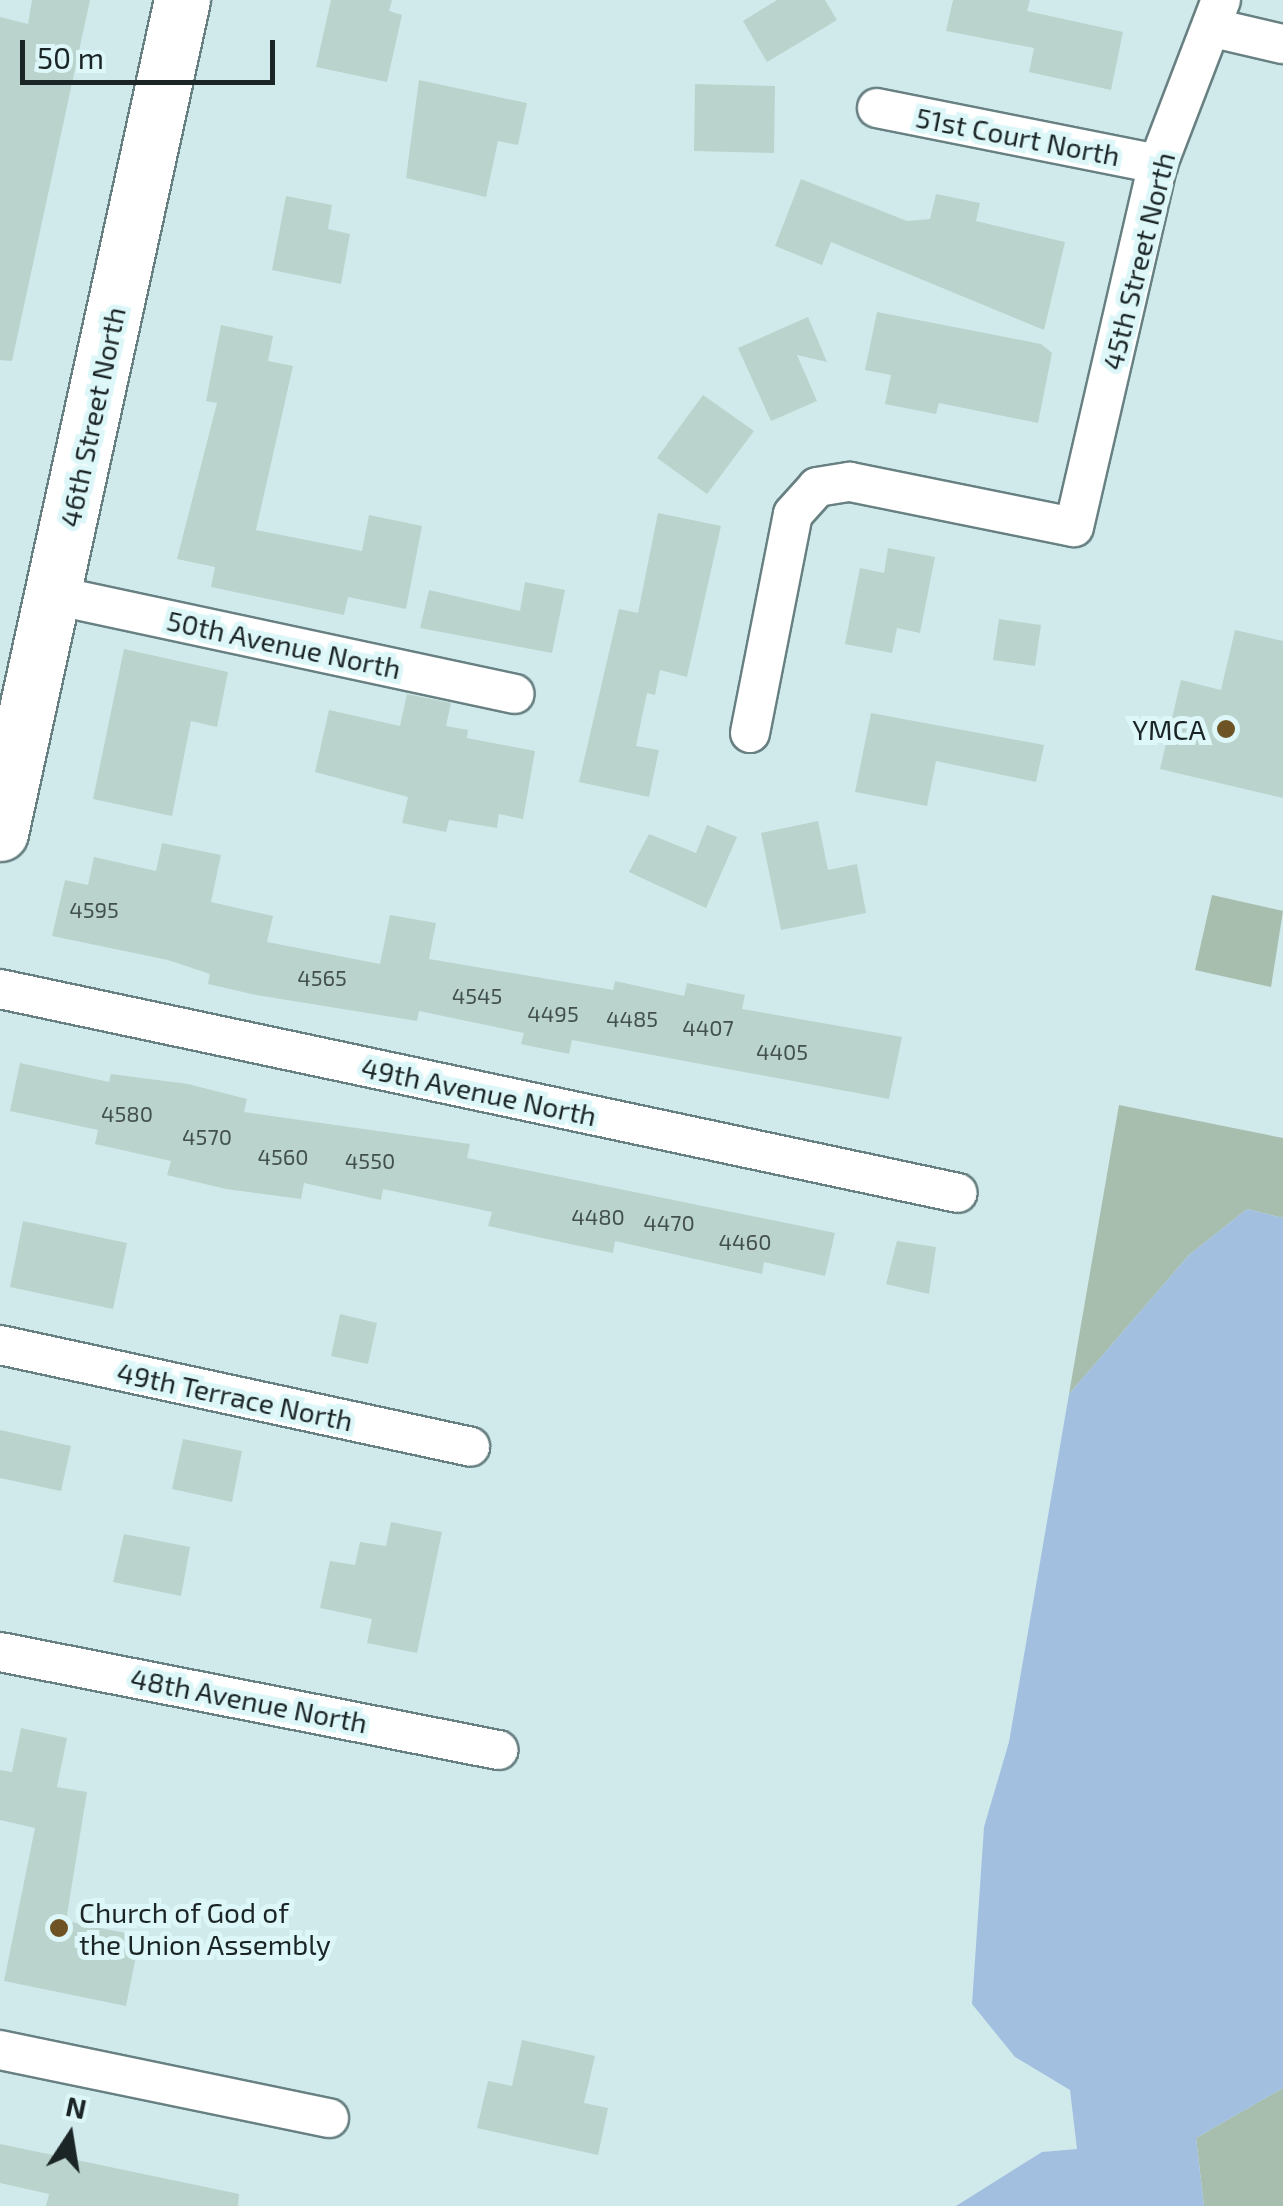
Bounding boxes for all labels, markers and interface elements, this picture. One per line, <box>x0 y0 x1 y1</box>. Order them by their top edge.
scale bar <box>25 20 280 82</box>
text: 50 m <box>37 39 104 75</box>
street label: 51st Court North <box>913 100 1123 172</box>
street label: 45th Street North <box>1095 149 1181 373</box>
street label: 46th Street North <box>52 304 132 530</box>
street label: 50th Avenue North <box>164 603 404 685</box>
place label: YMCA <box>1132 712 1206 746</box>
marker: YMCA <box>1215 718 1237 740</box>
house number: 4595 <box>69 897 119 923</box>
house number: 4565 <box>297 965 347 991</box>
house number: 4545 <box>452 983 502 1009</box>
house number: 4495 <box>527 1001 579 1027</box>
house number: 4485 <box>606 1006 658 1032</box>
house number: 4407 <box>682 1015 734 1041</box>
house number: 4405 <box>756 1039 808 1065</box>
street label: 49th Avenue North <box>358 1050 600 1132</box>
house number: 4580 <box>101 1101 153 1127</box>
house number: 4570 <box>182 1124 232 1150</box>
house number: 4560 <box>257 1144 309 1170</box>
house number: 4550 <box>345 1148 395 1174</box>
house number: 4480 <box>571 1204 625 1230</box>
house number: 4470 <box>643 1210 695 1236</box>
house number: 4460 <box>719 1229 771 1255</box>
street label: 49th Terrace North <box>114 1355 356 1437</box>
street label: 48th Avenue North <box>127 1660 371 1740</box>
place label: Church of God of the Union Assembly <box>79 1895 331 1961</box>
marker: Church of God of the Union Assembly <box>48 1917 70 1939</box>
north arrow <box>20 2086 120 2186</box>
text: N <box>63 2088 90 2125</box>

